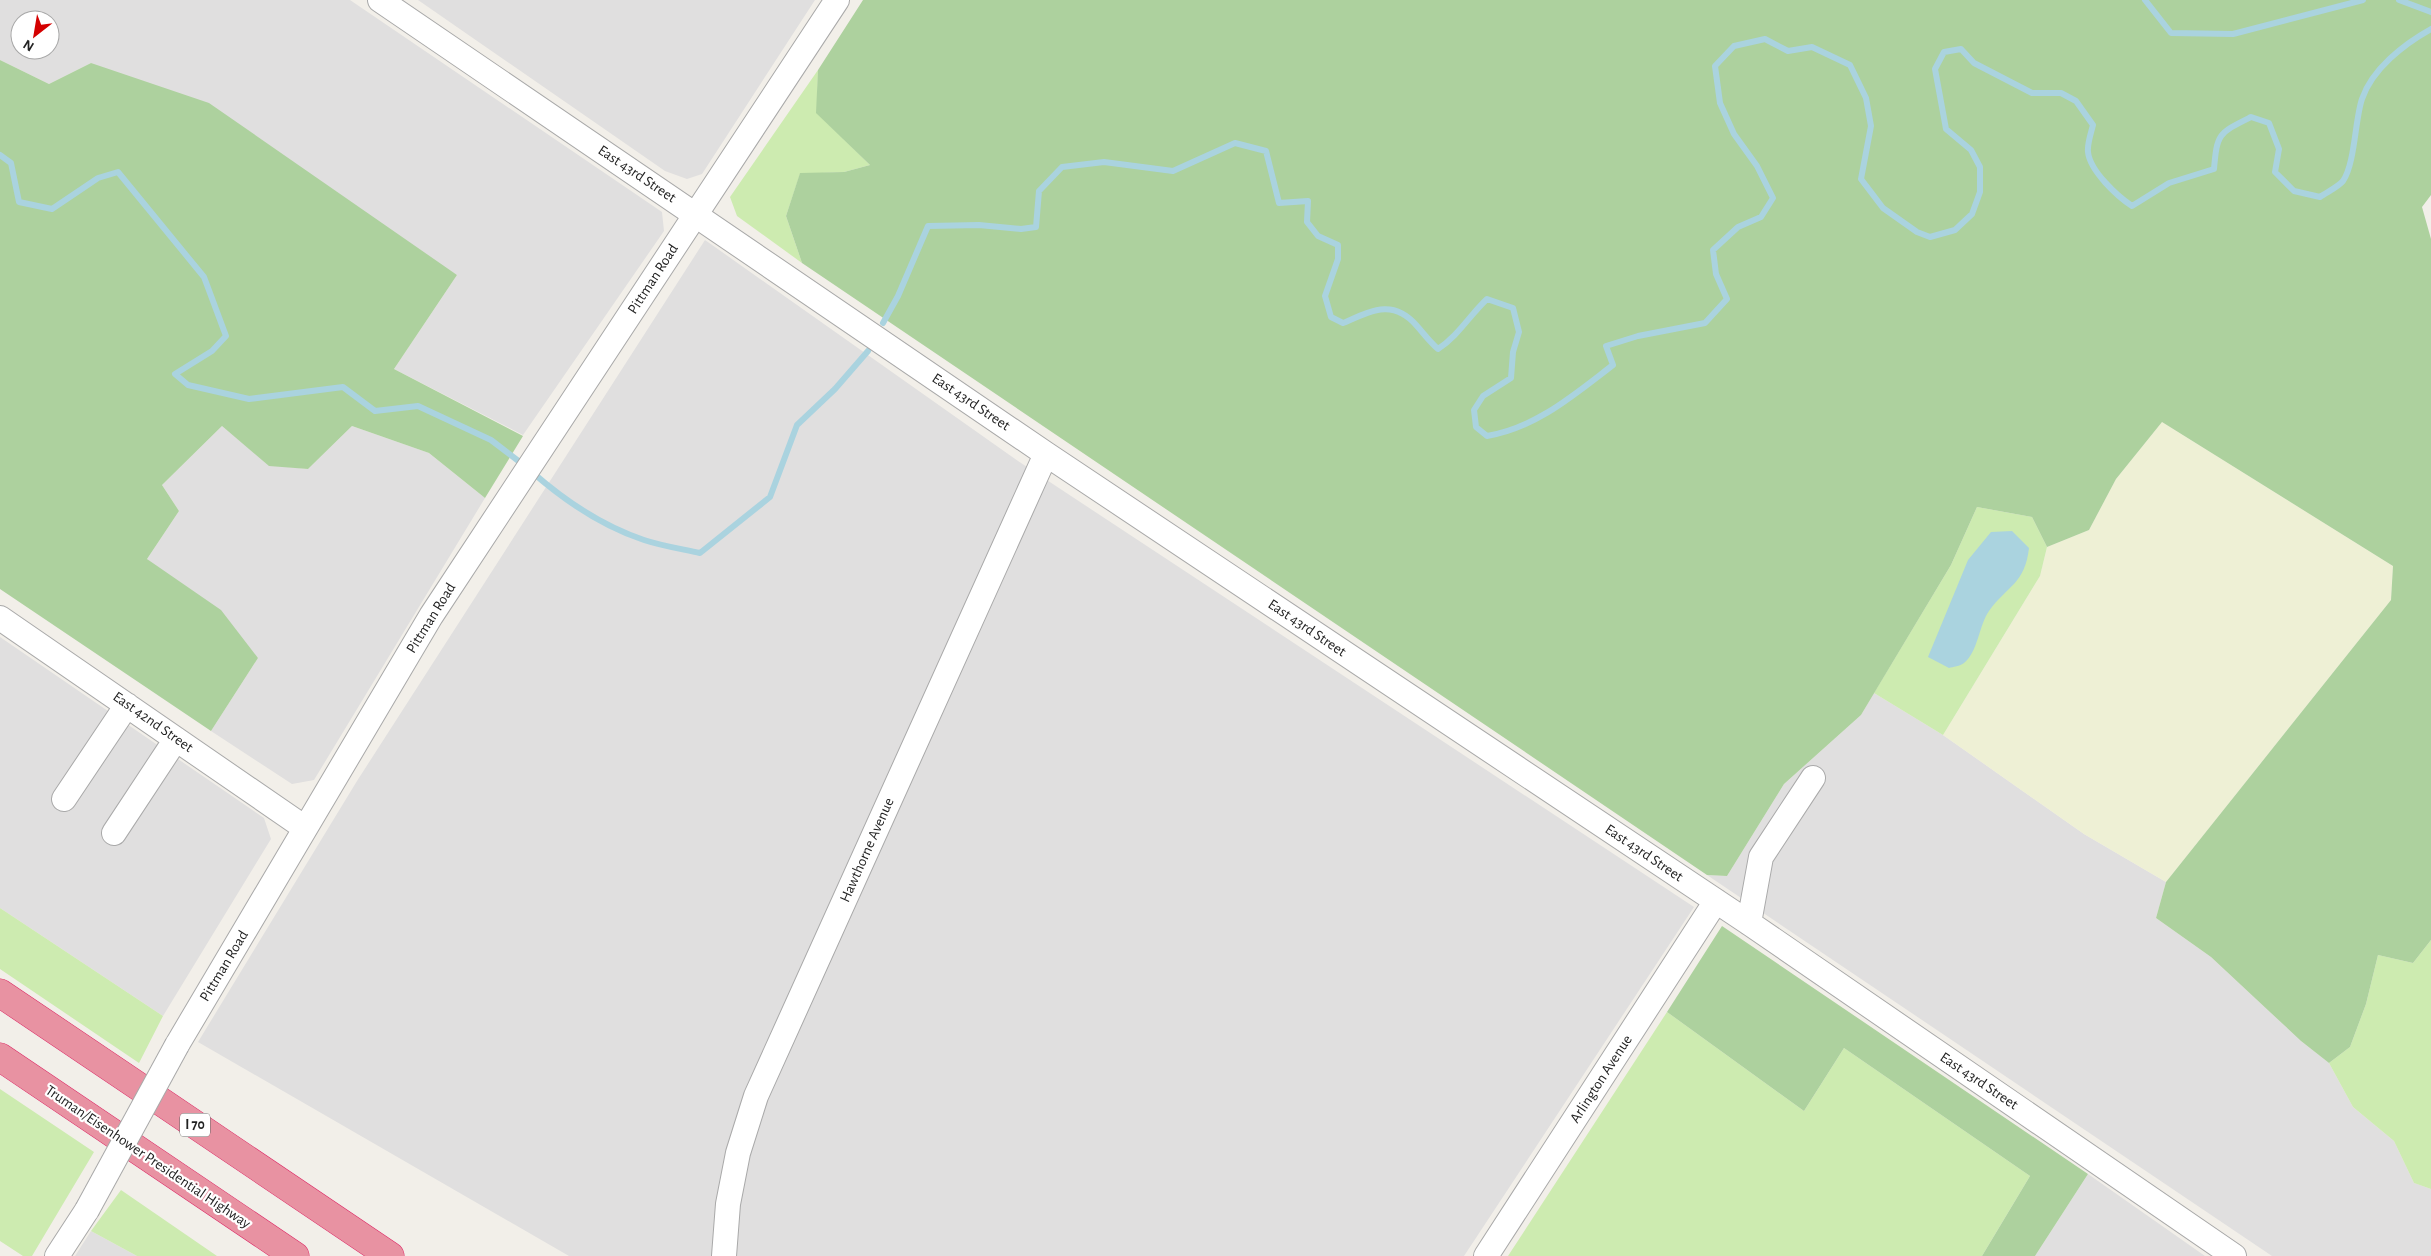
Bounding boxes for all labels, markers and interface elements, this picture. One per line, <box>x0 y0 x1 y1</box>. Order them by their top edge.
north arrow <box>10 10 60 60</box>
text: N <box>21 37 37 54</box>
street label: East 43rd Street <box>595 142 679 206</box>
street label: Pittman Road <box>625 241 681 317</box>
street label: East 43rd Street <box>929 370 1013 434</box>
street label: Pittman Road <box>403 580 459 656</box>
street label: East 43rd Street <box>1265 596 1349 660</box>
street label: East 42nd Street <box>110 689 196 755</box>
street label: Hawthorne Avenue <box>837 796 897 904</box>
street label: East 43rd Street <box>1602 821 1686 885</box>
street label: Pittman Road <box>197 928 251 1004</box>
street label: Arlington Avenue <box>1567 1032 1635 1126</box>
street label: East 43rd Street <box>1937 1049 2021 1113</box>
street label: Truman/Eisenhower Presidential Highway <box>43 1083 254 1232</box>
road number: I 70 <box>180 1114 210 1136</box>

